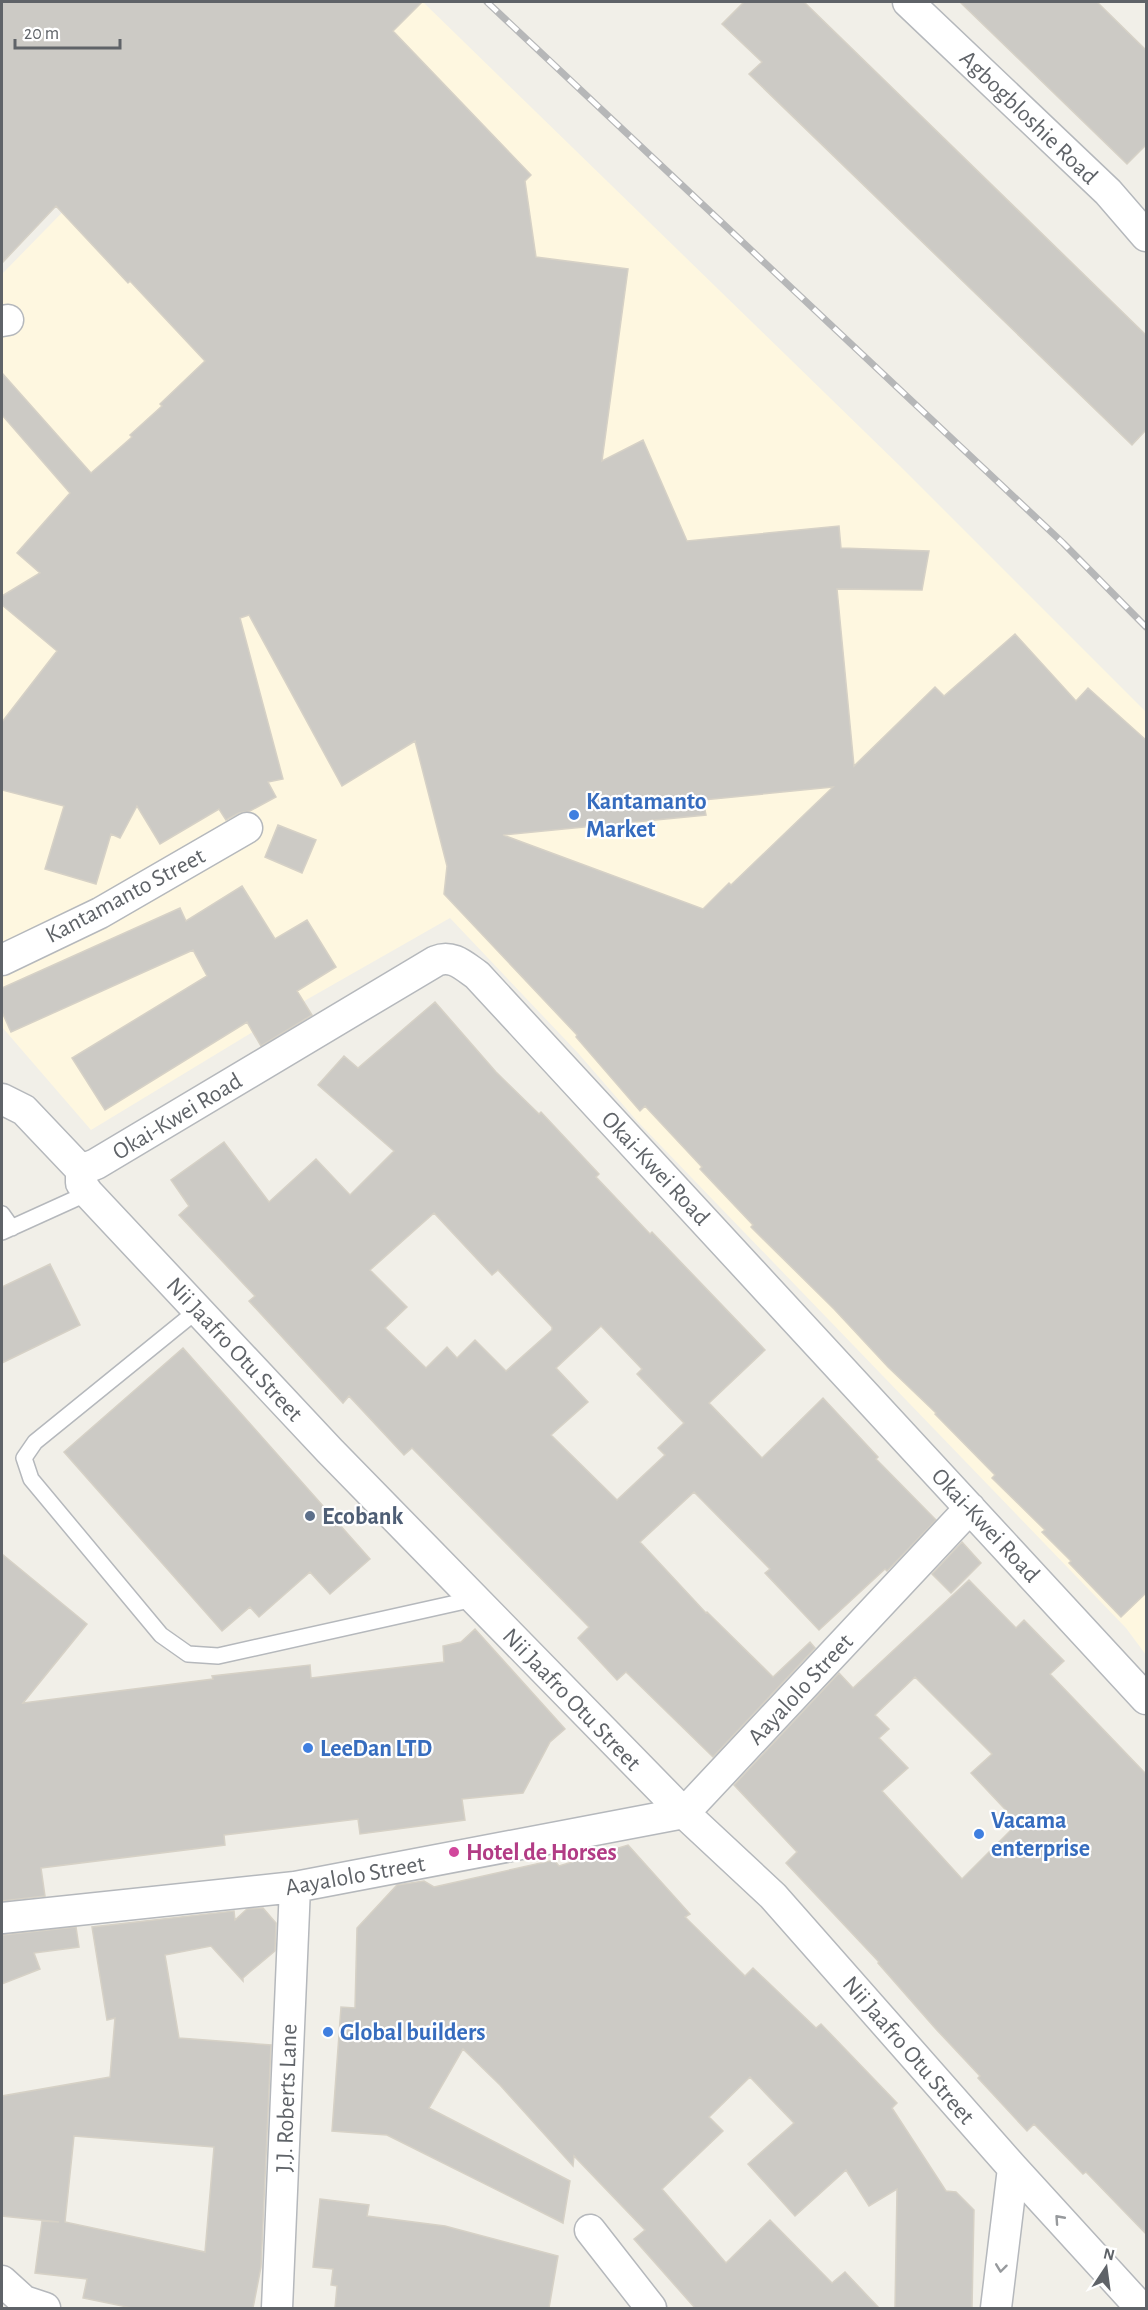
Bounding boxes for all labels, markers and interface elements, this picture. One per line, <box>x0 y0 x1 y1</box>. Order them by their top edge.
scale bar <box>15 12 120 50</box>
text: 20 m <box>24 25 59 43</box>
street label: Agbogbloshie Road <box>955 46 1102 189</box>
place label: Kantamanto Market <box>586 790 707 842</box>
marker: Kantamanto Market <box>567 808 581 822</box>
street label: Kantamanto Street <box>42 844 209 948</box>
street label: Okai-Kwei Road <box>109 1069 246 1165</box>
street label: Okai-Kwei Road <box>597 1107 714 1230</box>
street label: Nii Jaafro Otu Street <box>162 1273 307 1427</box>
street label: Okai-Kwei Road <box>927 1464 1044 1587</box>
place label: Ecobank <box>322 1505 404 1529</box>
marker: Ecobank <box>303 1509 317 1523</box>
street label: Nii Jaafro Otu Street <box>498 1624 645 1776</box>
street label: Aayalolo Street <box>744 1630 858 1750</box>
place label: LeeDan LTD <box>320 1737 432 1761</box>
marker: LeeDan LTD <box>301 1741 315 1755</box>
place label: Vacama enterprise <box>991 1809 1090 1861</box>
marker: Vacama enterprise <box>972 1827 986 1841</box>
place label: Hotel de Horses <box>466 1841 617 1865</box>
marker: Hotel de Horses <box>447 1845 461 1859</box>
street label: Aayalolo Street <box>283 1852 427 1900</box>
street label: Nii Jaafro Otu Street <box>838 1972 979 2129</box>
place label: Global builders <box>340 2021 486 2045</box>
street label: J.J. Roberts Lane <box>272 2023 302 2173</box>
marker: Global builders <box>321 2025 335 2039</box>
one-way arrow <box>1055 2215 1066 2225</box>
north arrow <box>1076 2238 1136 2298</box>
text: N <box>1102 2245 1116 2263</box>
one-way arrow <box>995 2264 1008 2273</box>

